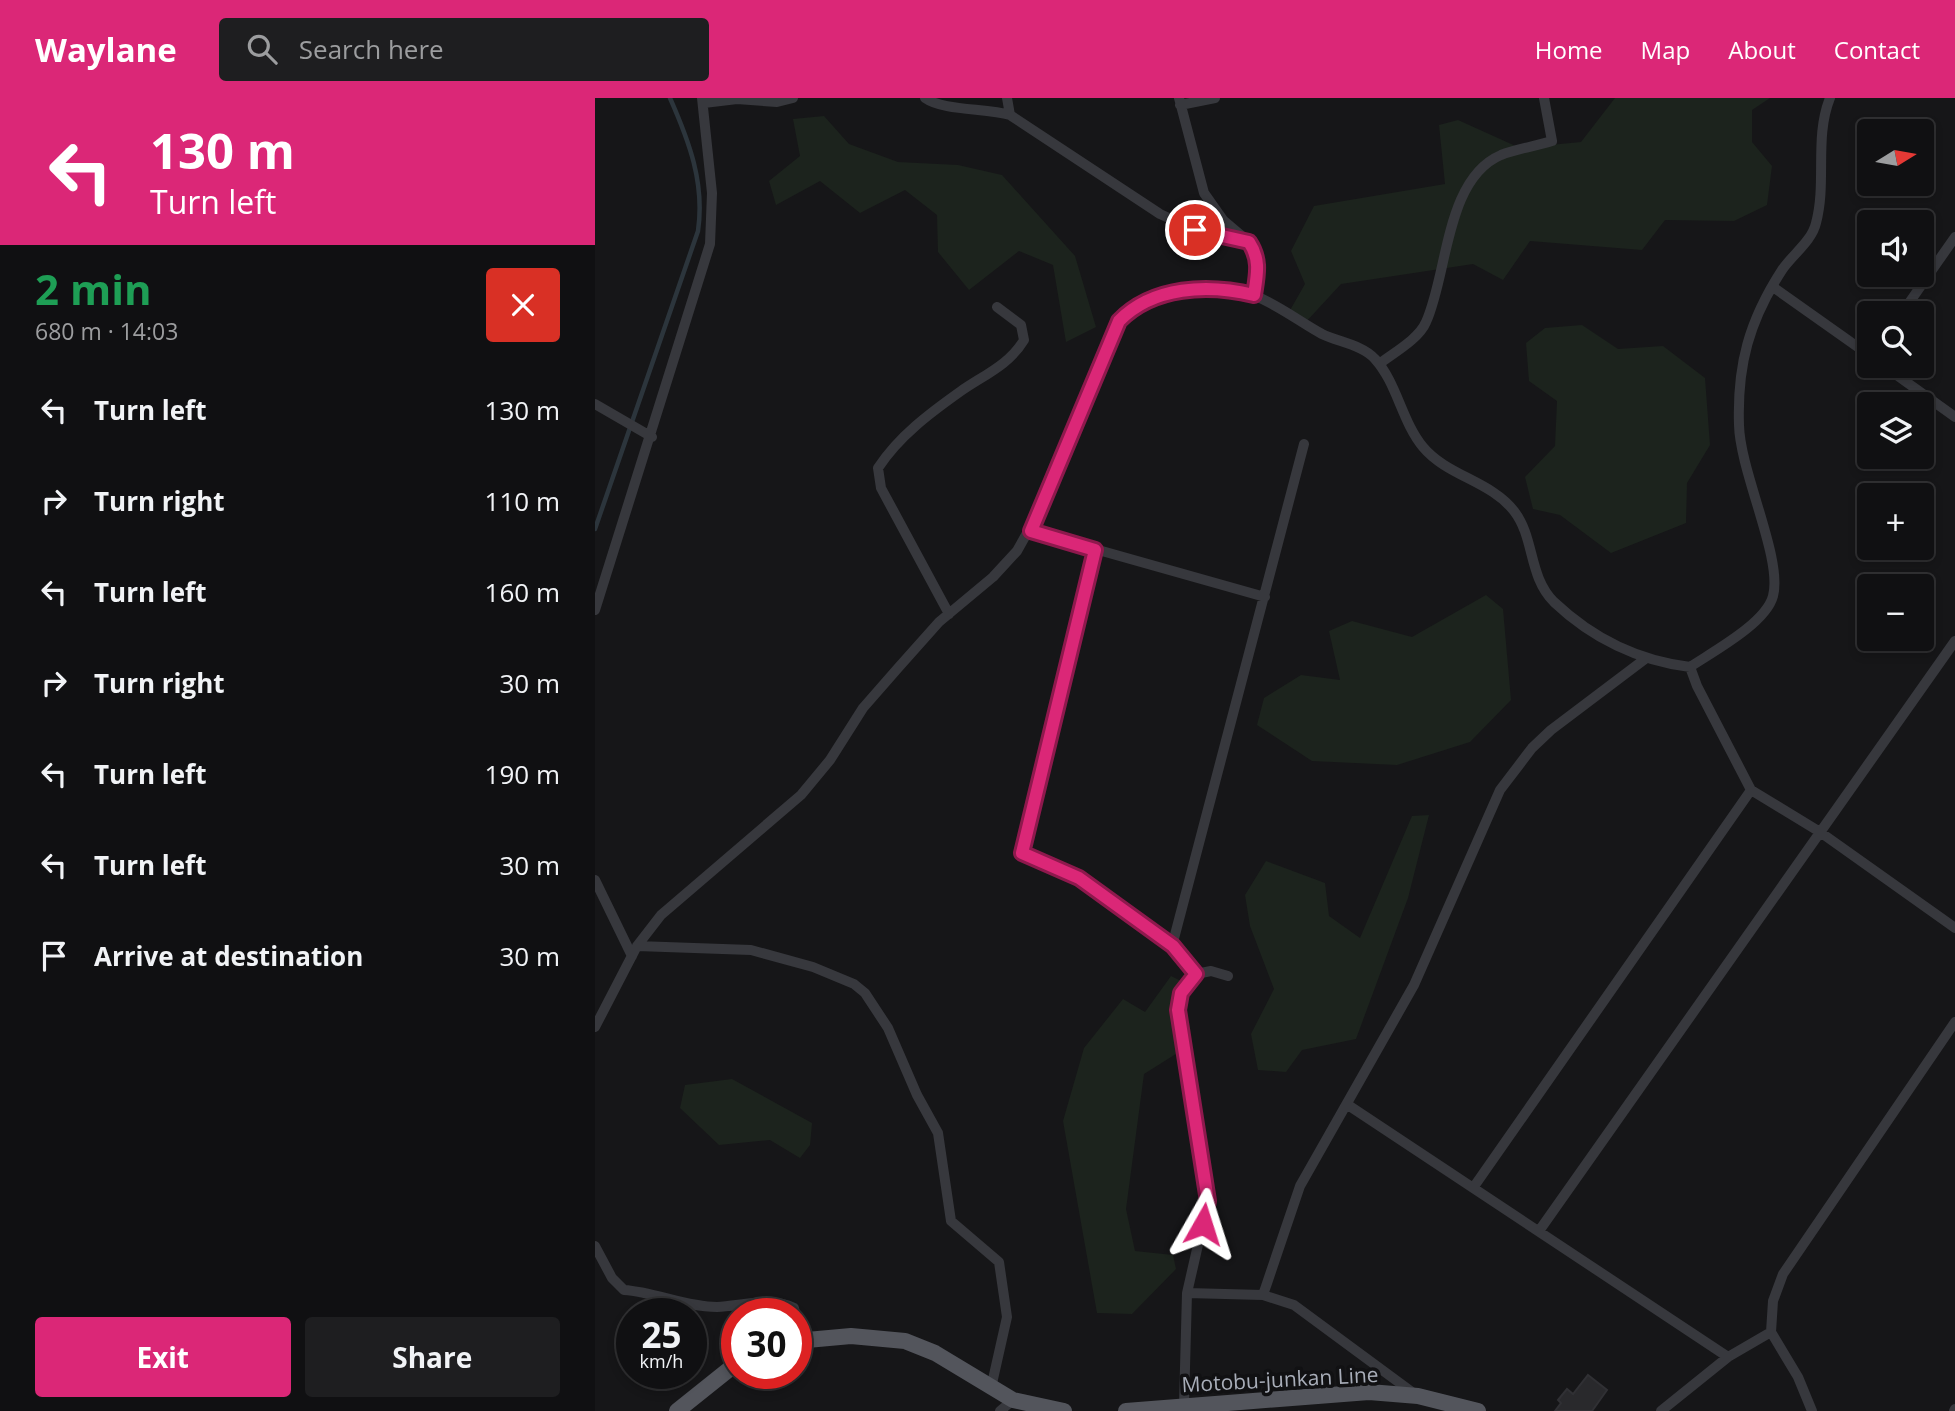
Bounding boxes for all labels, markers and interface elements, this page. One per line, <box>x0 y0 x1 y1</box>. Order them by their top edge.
search box <box>219 18 709 81</box>
text: Waylane <box>35 27 177 72</box>
icon: search <box>243 30 281 68</box>
text: Search here <box>299 31 444 67</box>
text: Home <box>1535 33 1603 66</box>
text: Map <box>1641 33 1690 66</box>
text: About <box>1728 33 1796 66</box>
text: Contact <box>1834 33 1920 66</box>
text: 130 m <box>150 117 295 183</box>
north arrow <box>1857 119 1934 196</box>
map controls <box>1857 119 1934 651</box>
icon: left <box>35 126 126 217</box>
text: Turn left <box>150 180 276 223</box>
pin <box>1165 200 1225 260</box>
button: sound <box>1857 210 1934 287</box>
icon: arrive <box>1176 211 1214 249</box>
text: 2 min <box>35 260 152 317</box>
button: close <box>486 268 560 342</box>
button: search <box>1857 301 1934 378</box>
text: 680 m · 14:03 <box>35 315 178 347</box>
icon: left <box>35 391 73 429</box>
text: Turn left <box>94 392 206 428</box>
text: 130 m <box>485 392 560 428</box>
button: layers <box>1857 392 1934 469</box>
icon: right <box>35 482 73 520</box>
text: Turn right <box>94 483 225 519</box>
text: 110 m <box>485 483 560 519</box>
button: + <box>1857 483 1934 560</box>
icon: left <box>35 573 73 611</box>
text: Turn left <box>94 574 206 610</box>
text: 160 m <box>485 574 560 610</box>
button: − <box>1857 574 1934 651</box>
icon: right <box>35 664 73 702</box>
text: Turn right <box>94 665 225 701</box>
text: 30 m <box>499 665 560 701</box>
icon: left <box>35 755 73 793</box>
text: Turn left <box>94 756 206 792</box>
text: 190 m <box>485 756 560 792</box>
icon: left <box>35 846 73 884</box>
text: Turn left <box>94 847 206 883</box>
text: 30 m <box>499 847 560 883</box>
icon: arrive <box>35 937 73 975</box>
text: Arrive at destination <box>94 938 363 974</box>
text: 30 m <box>499 938 560 974</box>
position arrow <box>1166 1187 1240 1261</box>
speed limit sign: 30 <box>721 1298 812 1389</box>
text: 25 <box>641 1311 682 1358</box>
button: Exit <box>35 1317 291 1397</box>
button: Share <box>305 1317 560 1397</box>
text: km/h <box>640 1349 683 1373</box>
street label: Motobu-junkan Line <box>1181 1360 1379 1398</box>

